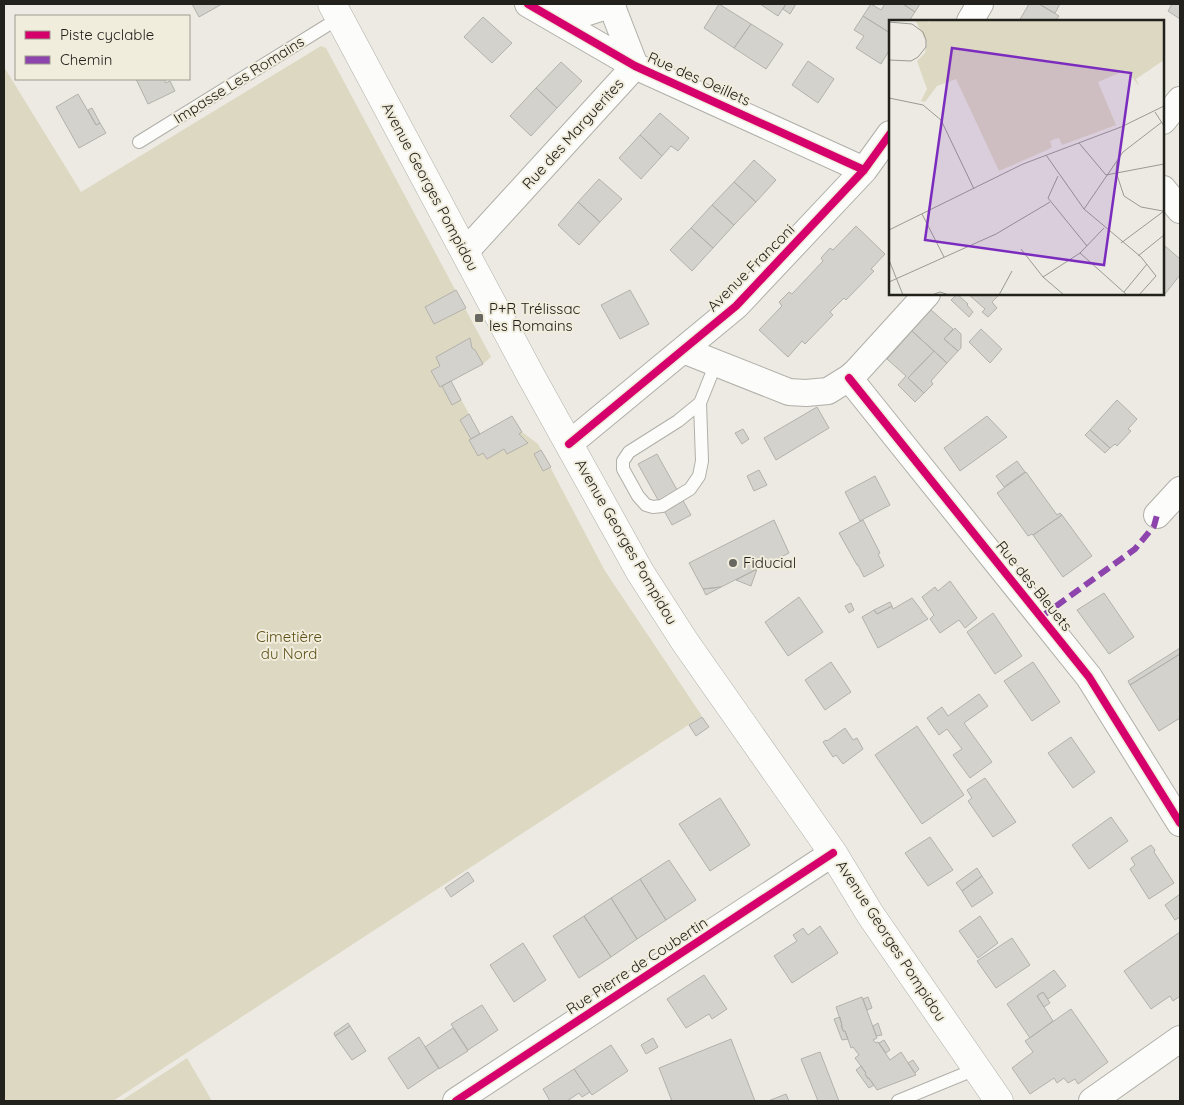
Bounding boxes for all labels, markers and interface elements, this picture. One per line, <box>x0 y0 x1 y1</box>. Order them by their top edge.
legend <box>15 15 190 80</box>
inset map <box>889 20 1164 295</box>
text: Piste cyclable <box>60 25 154 44</box>
street label: Impasse Les Romains <box>170 32 308 128</box>
street label: Rue des Oeillets <box>645 47 754 110</box>
text: Chemin <box>60 50 112 69</box>
street label: Rue des Marguerites <box>518 74 627 193</box>
street label: Avenue Georges Pompidou <box>378 99 483 274</box>
street label: Avenue Franconi <box>703 220 798 315</box>
place label: P+R Trélissac les Romains <box>489 299 581 335</box>
marker: P+R Trélissac les Romains <box>473 312 485 324</box>
street label: Avenue Georges Pompidou <box>571 456 682 628</box>
street label: Rue des Bleuets <box>992 537 1077 635</box>
place label: Fiducial <box>743 553 796 572</box>
marker: Fiducial <box>727 557 739 569</box>
park label: Cimetière du Nord <box>256 627 322 663</box>
street label: Avenue Georges Pompidou <box>832 857 951 1025</box>
street label: Rue Pierre de Coubertin <box>562 913 711 1018</box>

